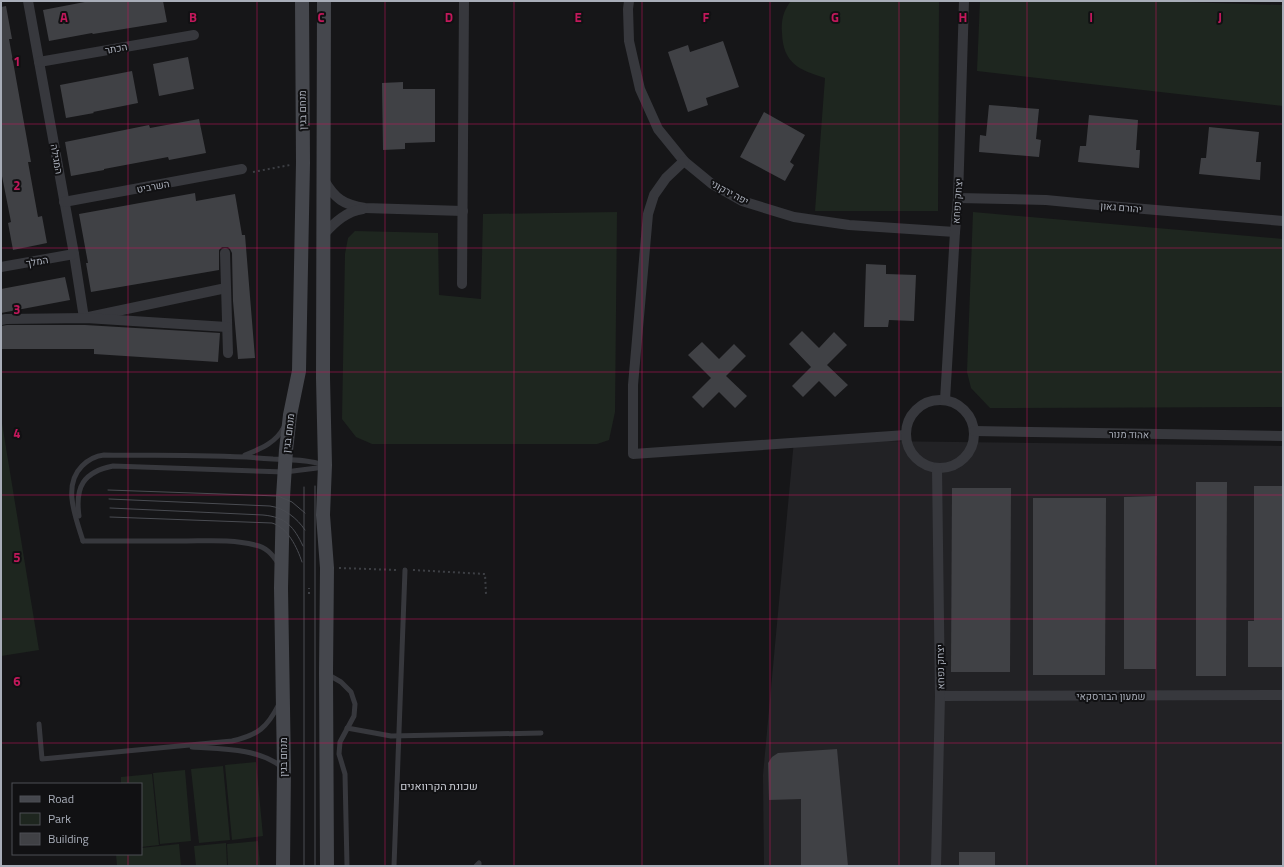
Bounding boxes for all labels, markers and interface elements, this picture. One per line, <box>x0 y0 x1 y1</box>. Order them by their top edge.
text: A <box>60 7 68 27</box>
text: B <box>189 7 197 27</box>
text: C <box>317 7 325 27</box>
text: D <box>445 7 453 27</box>
text: E <box>574 7 582 27</box>
text: F <box>703 7 710 27</box>
text: G <box>831 7 839 27</box>
text: H <box>959 7 967 27</box>
text: I <box>1089 7 1093 27</box>
text: J <box>1218 7 1222 27</box>
street label: הכתר <box>104 39 129 58</box>
text: 1 <box>13 51 21 71</box>
street label: מנחם בגין <box>295 90 310 130</box>
street label: המגילה <box>47 143 67 175</box>
text: 2 <box>13 175 21 195</box>
street label: השרביט <box>135 176 171 197</box>
street label: יפה ירקוני <box>708 176 751 209</box>
street label: יצחק נפחא <box>948 178 967 224</box>
street label: יהורם גאון <box>1100 198 1142 217</box>
street label: המלך <box>25 252 49 271</box>
text: 3 <box>13 299 21 319</box>
street label: מנחם בגין <box>279 412 298 454</box>
text: 4 <box>13 423 21 443</box>
street label: אהוד מנור <box>1109 427 1149 442</box>
text: 5 <box>13 547 21 567</box>
street label: יצחק נפחא <box>933 644 948 690</box>
text: 6 <box>13 671 21 691</box>
street label: שמעון הבורסקאי <box>1076 689 1146 704</box>
street label: מנחם בגין <box>276 737 291 777</box>
district label: שכונת הקרוואנים <box>400 778 478 794</box>
legend <box>12 783 142 855</box>
text: Road <box>48 789 74 808</box>
text: Park <box>48 809 71 828</box>
text: Building <box>48 829 89 848</box>

